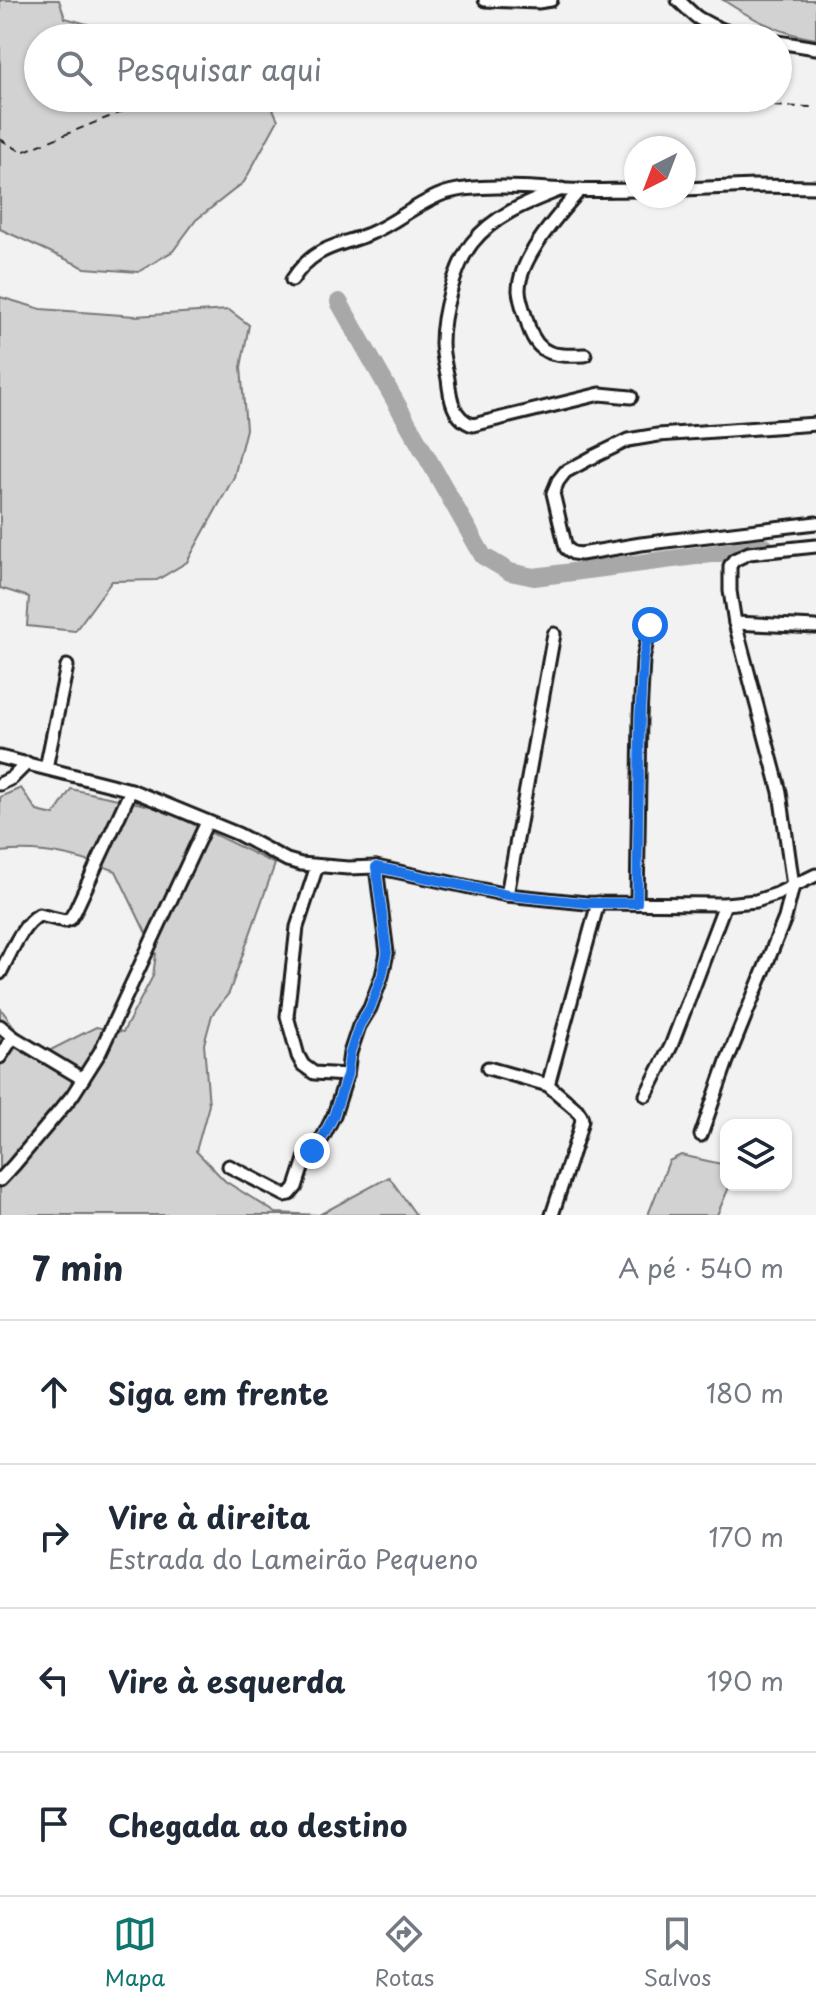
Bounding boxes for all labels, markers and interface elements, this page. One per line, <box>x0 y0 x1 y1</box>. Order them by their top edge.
search box <box>24 24 792 112</box>
icon: search <box>52 46 96 90</box>
text: Pesquisar aqui <box>116 46 322 91</box>
north arrow <box>624 136 696 208</box>
route start <box>632 607 668 643</box>
map controls <box>720 1119 792 1191</box>
button: layers <box>720 1119 792 1191</box>
route end <box>294 1133 330 1169</box>
text: 7 min <box>32 1241 123 1293</box>
text: A pé · 540 m <box>618 1248 784 1287</box>
icon: ahead <box>32 1370 76 1414</box>
text: Siga em frente <box>108 1370 329 1415</box>
text: 180 m <box>706 1373 784 1412</box>
text: Vire à direita <box>108 1494 310 1539</box>
icon: right <box>32 1514 76 1558</box>
text: 170 m <box>709 1517 784 1556</box>
text: Estrada do Lameirão Pequeno <box>108 1539 478 1578</box>
icon: left <box>32 1658 76 1702</box>
text: Vire à esquerda <box>108 1658 346 1703</box>
text: 190 m <box>707 1661 784 1700</box>
icon: arrive <box>32 1802 76 1846</box>
text: Chegada ao destino <box>108 1802 407 1847</box>
tab: Mapa <box>105 1912 165 1993</box>
tab: Rotas <box>375 1912 434 1993</box>
tab: Salvos <box>644 1912 711 1993</box>

